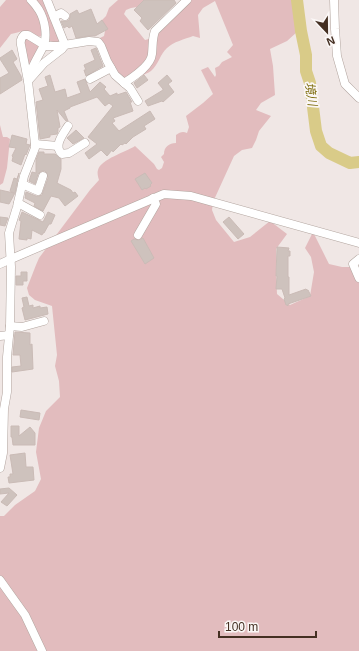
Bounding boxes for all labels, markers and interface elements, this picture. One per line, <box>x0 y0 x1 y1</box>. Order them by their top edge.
north arrow <box>307 12 347 52</box>
text: N <box>325 34 337 48</box>
water label: 境川 <box>302 81 320 109</box>
scale bar <box>219 613 316 639</box>
text: 100 m <box>225 620 258 634</box>

